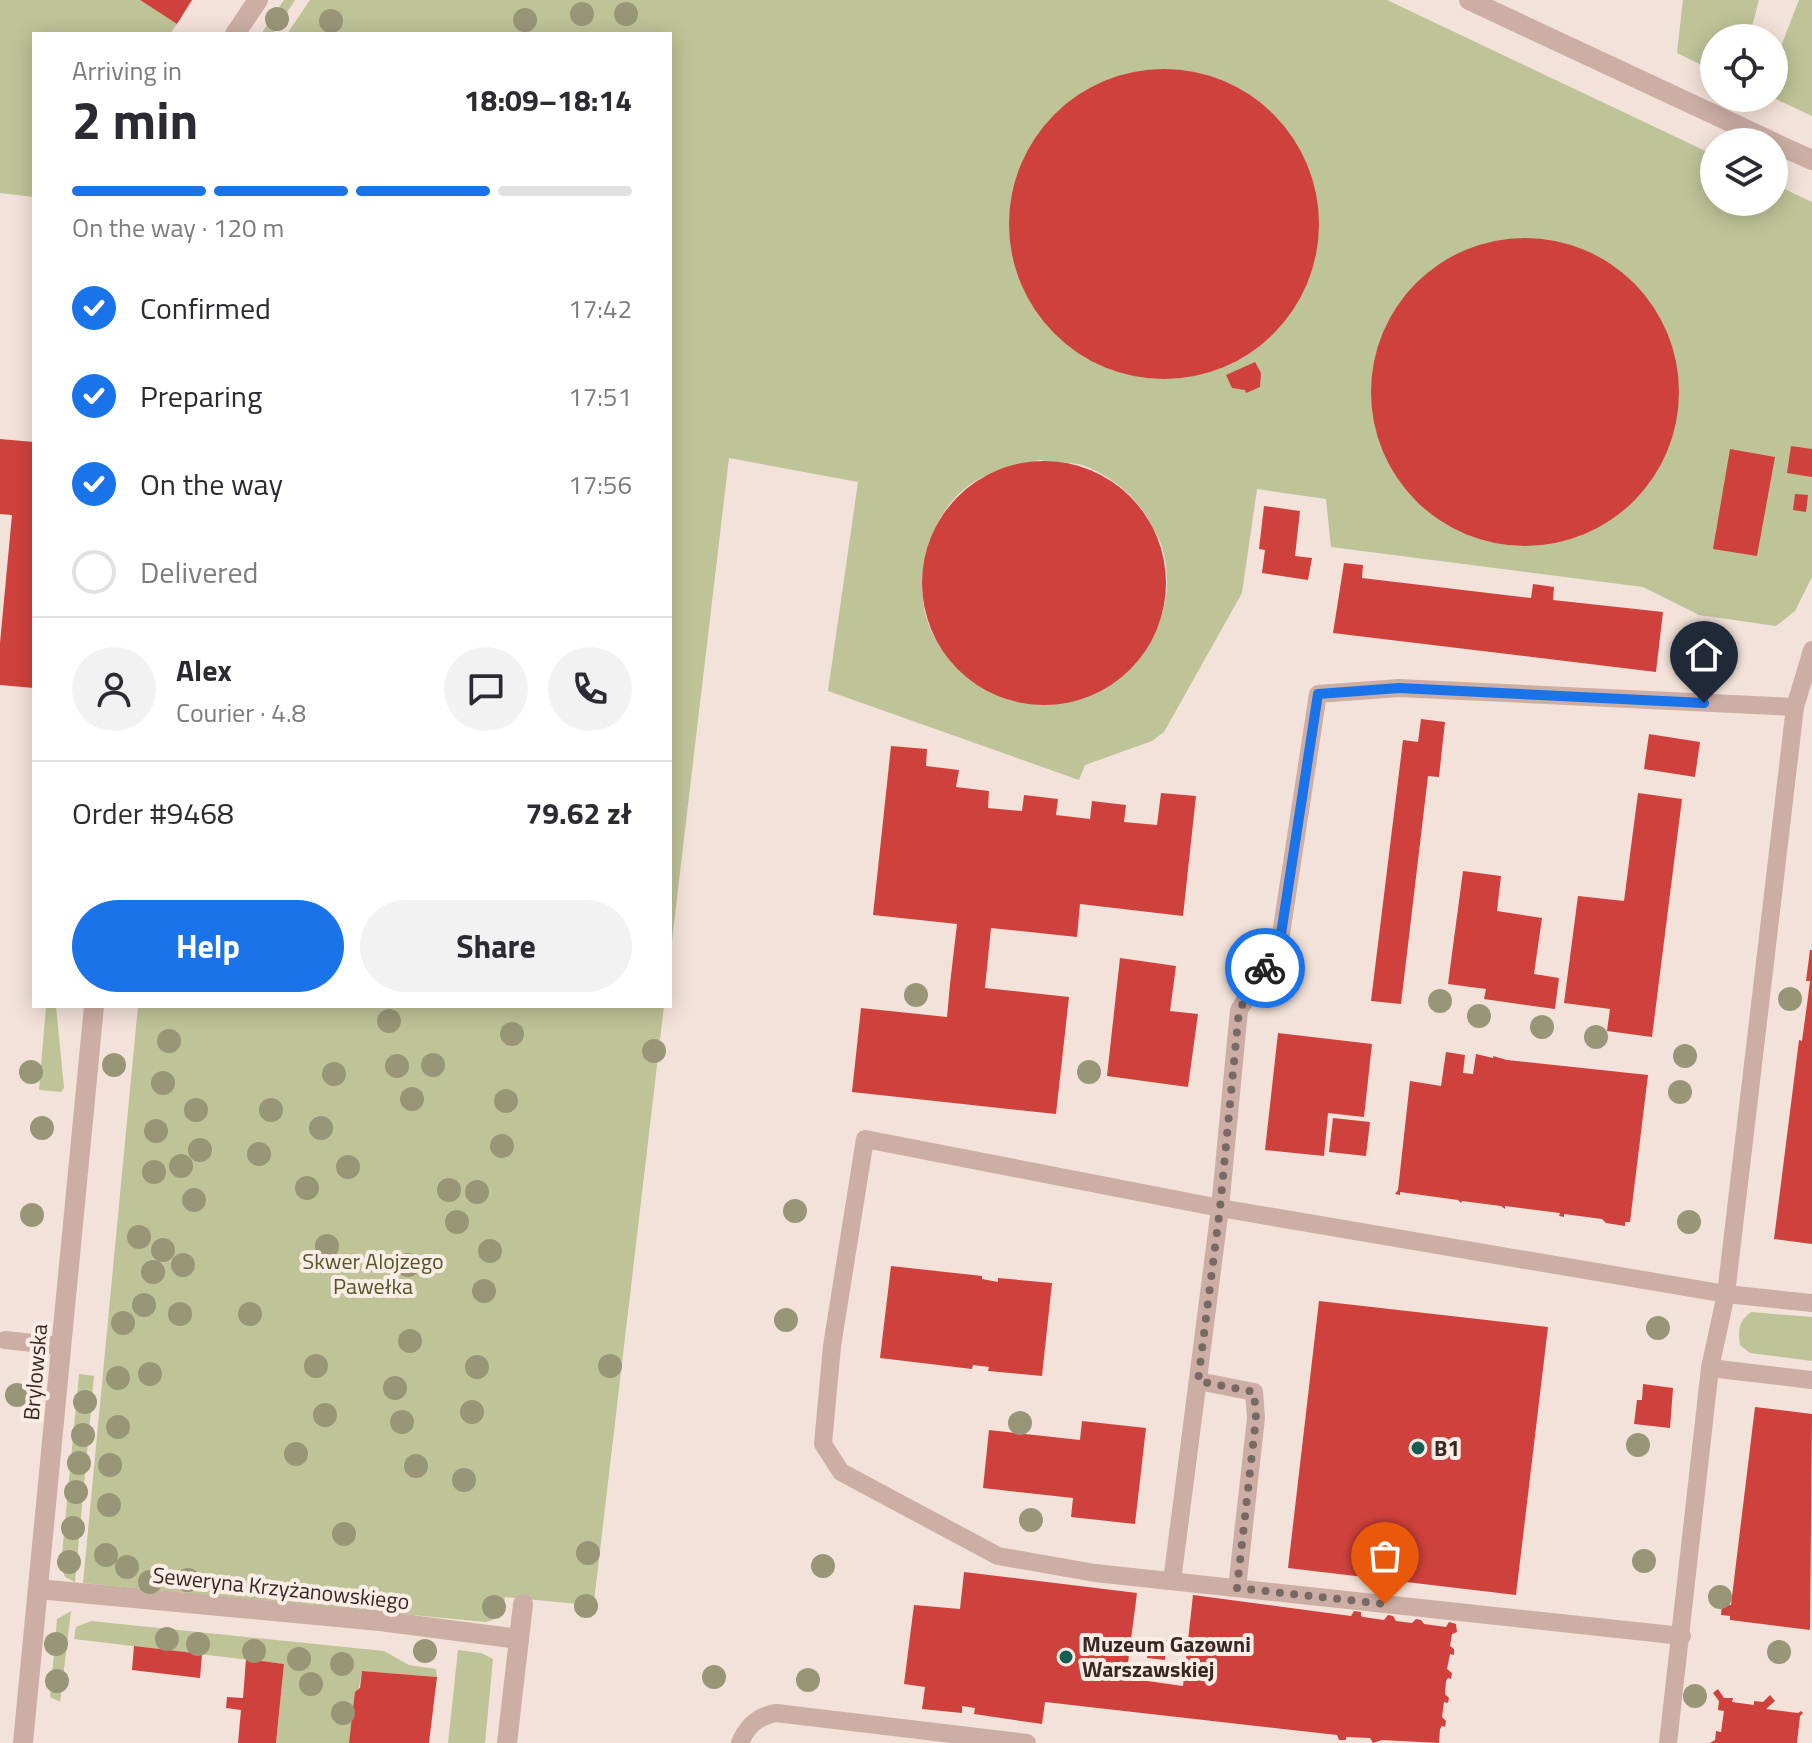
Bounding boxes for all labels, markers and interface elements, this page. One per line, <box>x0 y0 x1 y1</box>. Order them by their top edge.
map controls <box>1700 24 1788 216</box>
button: locate <box>1700 24 1788 112</box>
text: Arriving in <box>72 51 182 90</box>
text: 18:09–18:14 <box>464 77 632 123</box>
text: 2 min <box>72 80 198 159</box>
button: layers <box>1700 128 1788 216</box>
text: On the way · 120 m <box>72 208 284 247</box>
text: Confirmed <box>140 285 271 331</box>
icon: check <box>72 286 116 330</box>
text: 17:42 <box>568 289 632 328</box>
text: Preparing <box>140 373 262 419</box>
icon: check <box>72 374 116 418</box>
text: 17:51 <box>568 377 632 416</box>
text: On the way <box>140 461 283 507</box>
icon: check <box>72 462 116 506</box>
text: 17:56 <box>568 465 632 504</box>
text: Delivered <box>140 549 258 595</box>
pin <box>1670 621 1738 703</box>
icon: home <box>1682 633 1726 677</box>
button: person <box>72 647 156 731</box>
text: Alex <box>176 647 232 693</box>
button: chat <box>444 647 528 731</box>
button: phone <box>548 647 632 731</box>
text: Courier · 4.8 <box>176 693 306 732</box>
text: Order #9468 <box>72 790 234 836</box>
text: 79.62 zł <box>525 790 632 836</box>
button: Help <box>72 900 344 992</box>
button: Share <box>360 900 632 992</box>
courier <box>1225 928 1305 1008</box>
icon: bike <box>1243 946 1287 990</box>
park label: Skwer Alojzego Pawełka <box>302 1244 444 1303</box>
street label: Brylowska <box>14 1322 56 1422</box>
place label: B1 <box>1434 1431 1460 1465</box>
marker: B1 <box>1409 1439 1427 1457</box>
pin <box>1351 1522 1419 1604</box>
icon: bag <box>1363 1534 1407 1578</box>
street label: Seweryna Krzyżanowskiego <box>151 1558 411 1618</box>
place label: Muzeum Gazowni Warszawskiej <box>1082 1627 1251 1686</box>
marker: Muzeum Gazowni Warszawskiej <box>1057 1648 1075 1666</box>

